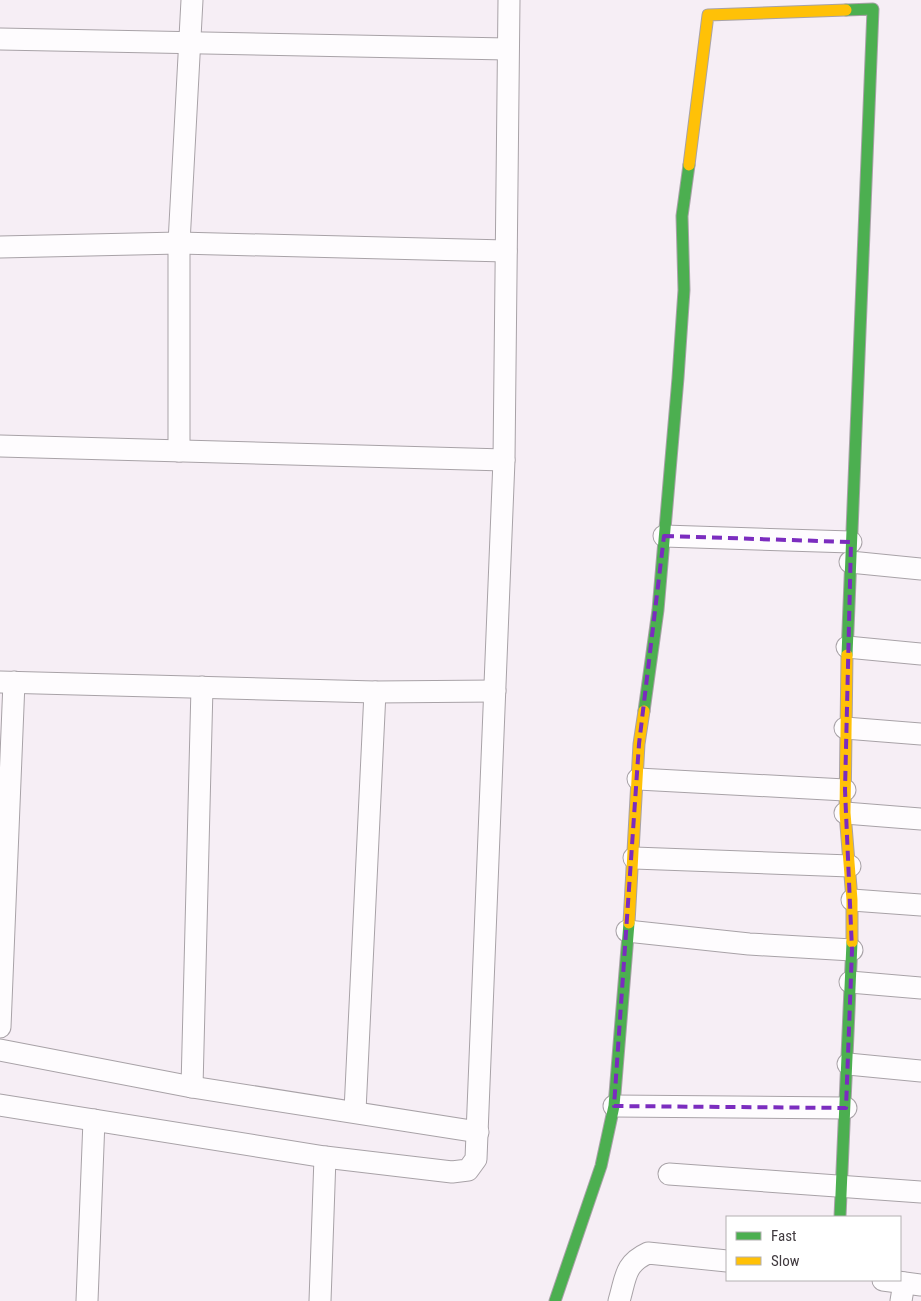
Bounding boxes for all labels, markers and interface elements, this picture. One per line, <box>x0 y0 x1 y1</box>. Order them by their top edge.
legend <box>726 1216 901 1281</box>
text: Fast <box>771 1227 796 1245</box>
text: Slow <box>771 1252 800 1270</box>

